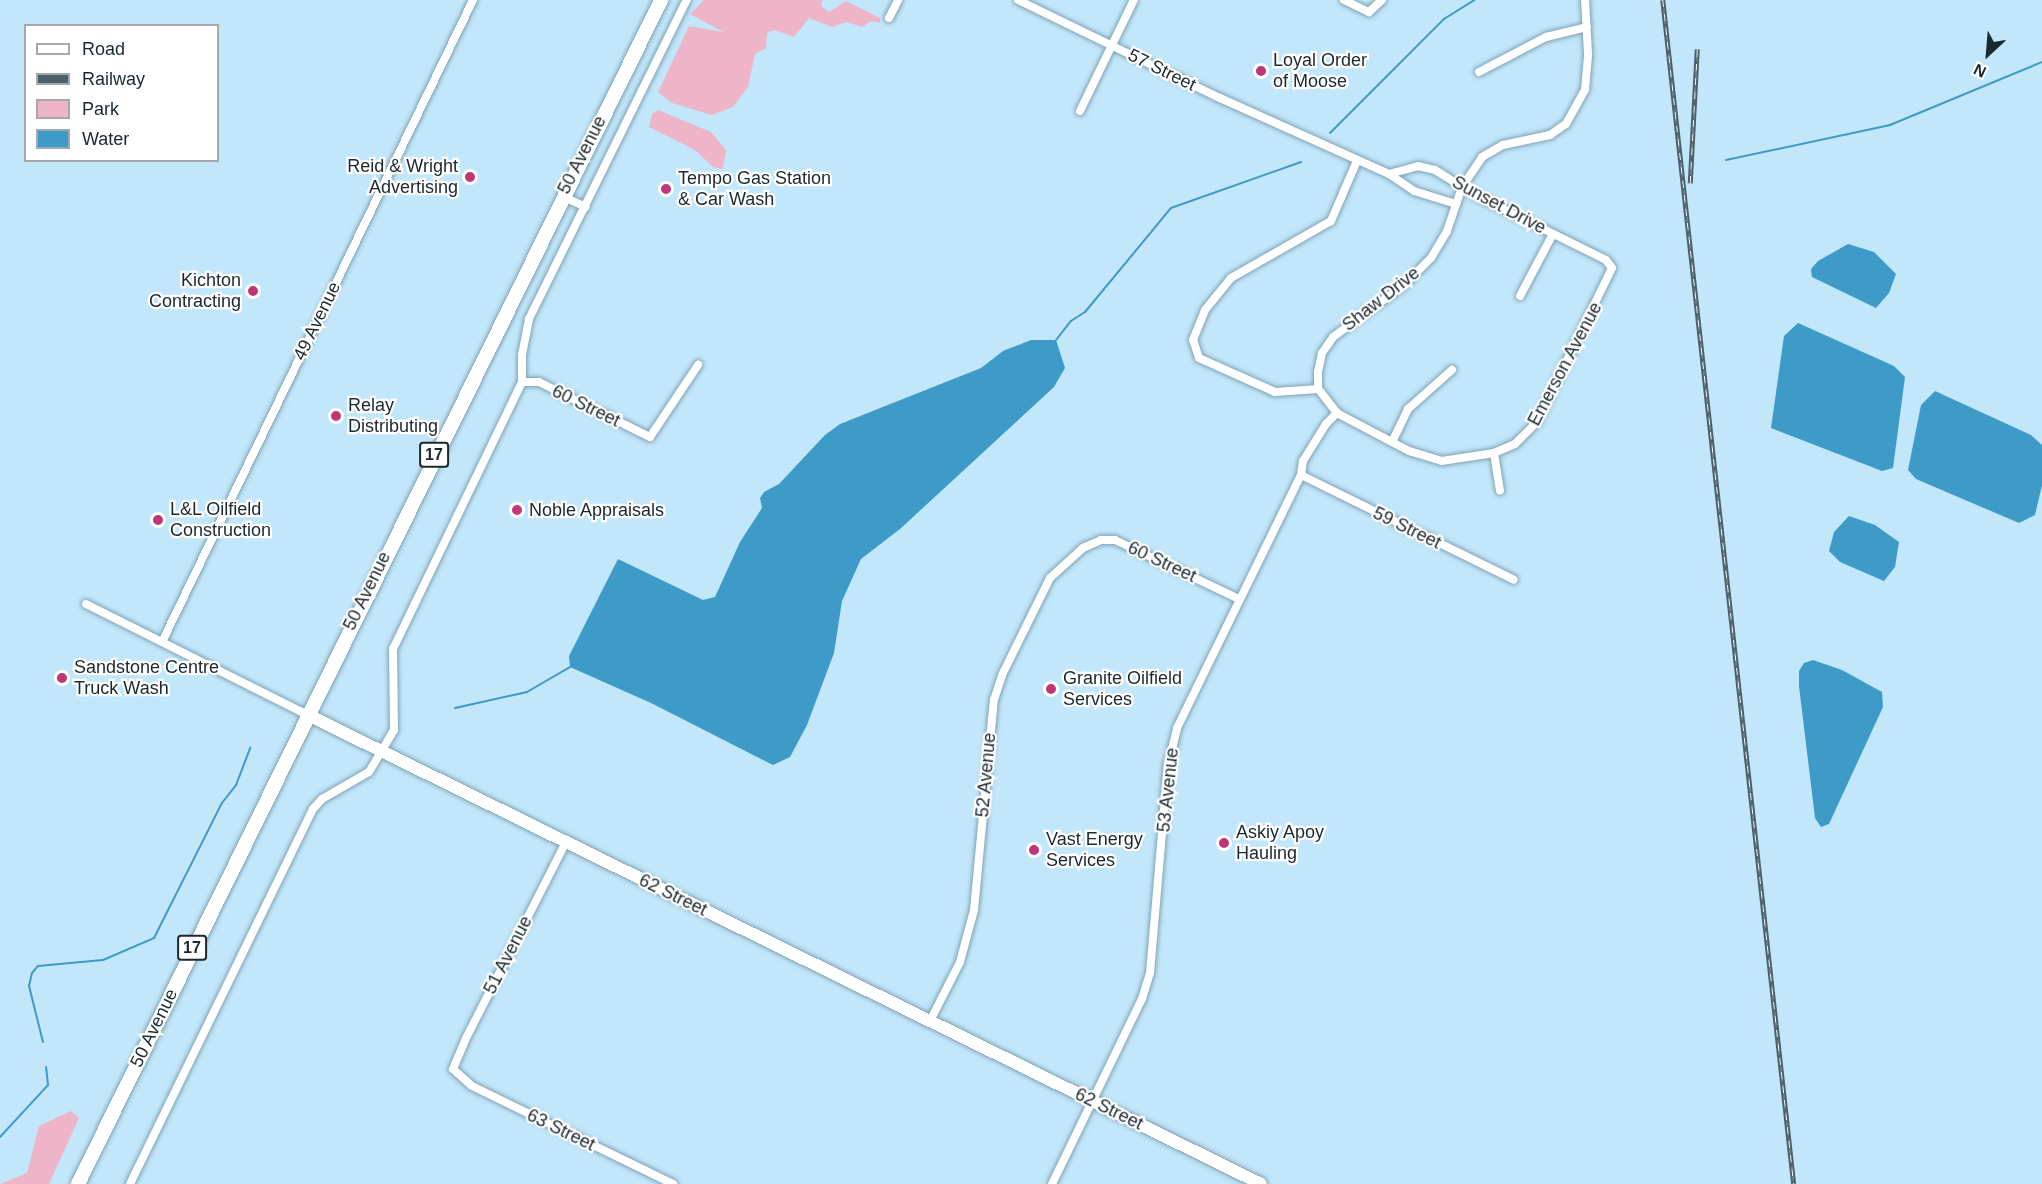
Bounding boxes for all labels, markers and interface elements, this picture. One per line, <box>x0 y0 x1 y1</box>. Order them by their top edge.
legend <box>24 24 219 162</box>
north arrow <box>1958 24 2018 84</box>
text: Road <box>82 39 125 59</box>
street label: 57 Street <box>1124 44 1200 96</box>
place label: Loyal Order of Moose <box>1273 50 1367 92</box>
text: N <box>1971 60 1989 81</box>
marker: Loyal Order of Moose <box>1254 64 1268 78</box>
text: Railway <box>82 69 145 89</box>
text: Park <box>82 99 119 119</box>
street label: 50 Avenue <box>553 112 611 198</box>
text: Water <box>82 129 129 149</box>
place label: Reid & Wright Advertising <box>347 156 458 198</box>
place label: Tempo Gas Station & Car Wash <box>678 168 831 210</box>
marker: Reid & Wright Advertising <box>463 170 477 184</box>
street label: Sunset Drive <box>1448 171 1550 239</box>
marker: Tempo Gas Station & Car Wash <box>659 182 673 196</box>
street label: Shaw Drive <box>1338 262 1424 336</box>
place label: Kichton Contracting <box>149 270 241 312</box>
street label: 49 Avenue <box>288 278 346 364</box>
marker: Kichton Contracting <box>246 284 260 298</box>
street label: Emerson Avenue <box>1523 298 1607 430</box>
street label: 60 Street <box>548 380 624 432</box>
place label: Relay Distributing <box>348 395 438 438</box>
marker: Relay Distributing <box>329 409 343 423</box>
road number: 17 <box>419 442 449 468</box>
place label: L&L Oilfield Construction <box>170 499 271 542</box>
place label: Noble Appraisals <box>529 499 665 521</box>
street label: 59 Street <box>1369 502 1445 554</box>
marker: Noble Appraisals <box>510 503 524 517</box>
marker: L&L Oilfield Construction <box>151 513 165 527</box>
street label: 60 Street <box>1124 537 1200 587</box>
street label: 50 Avenue <box>338 548 396 634</box>
place label: Sandstone Centre Truck Wash <box>74 657 219 700</box>
place label: Granite Oilfield Services <box>1063 668 1182 710</box>
marker: Sandstone Centre Truck Wash <box>55 671 69 685</box>
marker: Granite Oilfield Services <box>1044 682 1058 696</box>
street label: 52 Avenue <box>972 731 1000 819</box>
street label: 53 Avenue <box>1153 746 1183 834</box>
place label: Askiy Apoy Hauling <box>1236 822 1325 864</box>
place label: Vast Energy Services <box>1046 829 1143 872</box>
marker: Askiy Apoy Hauling <box>1217 836 1231 850</box>
marker: Vast Energy Services <box>1027 843 1041 857</box>
street label: 62 Street <box>635 869 711 921</box>
street label: 51 Avenue <box>479 912 537 998</box>
road number: 17 <box>177 935 207 961</box>
street label: 50 Avenue <box>125 985 183 1071</box>
street label: 62 Street <box>1071 1083 1147 1135</box>
street label: 63 Street <box>523 1104 599 1156</box>

